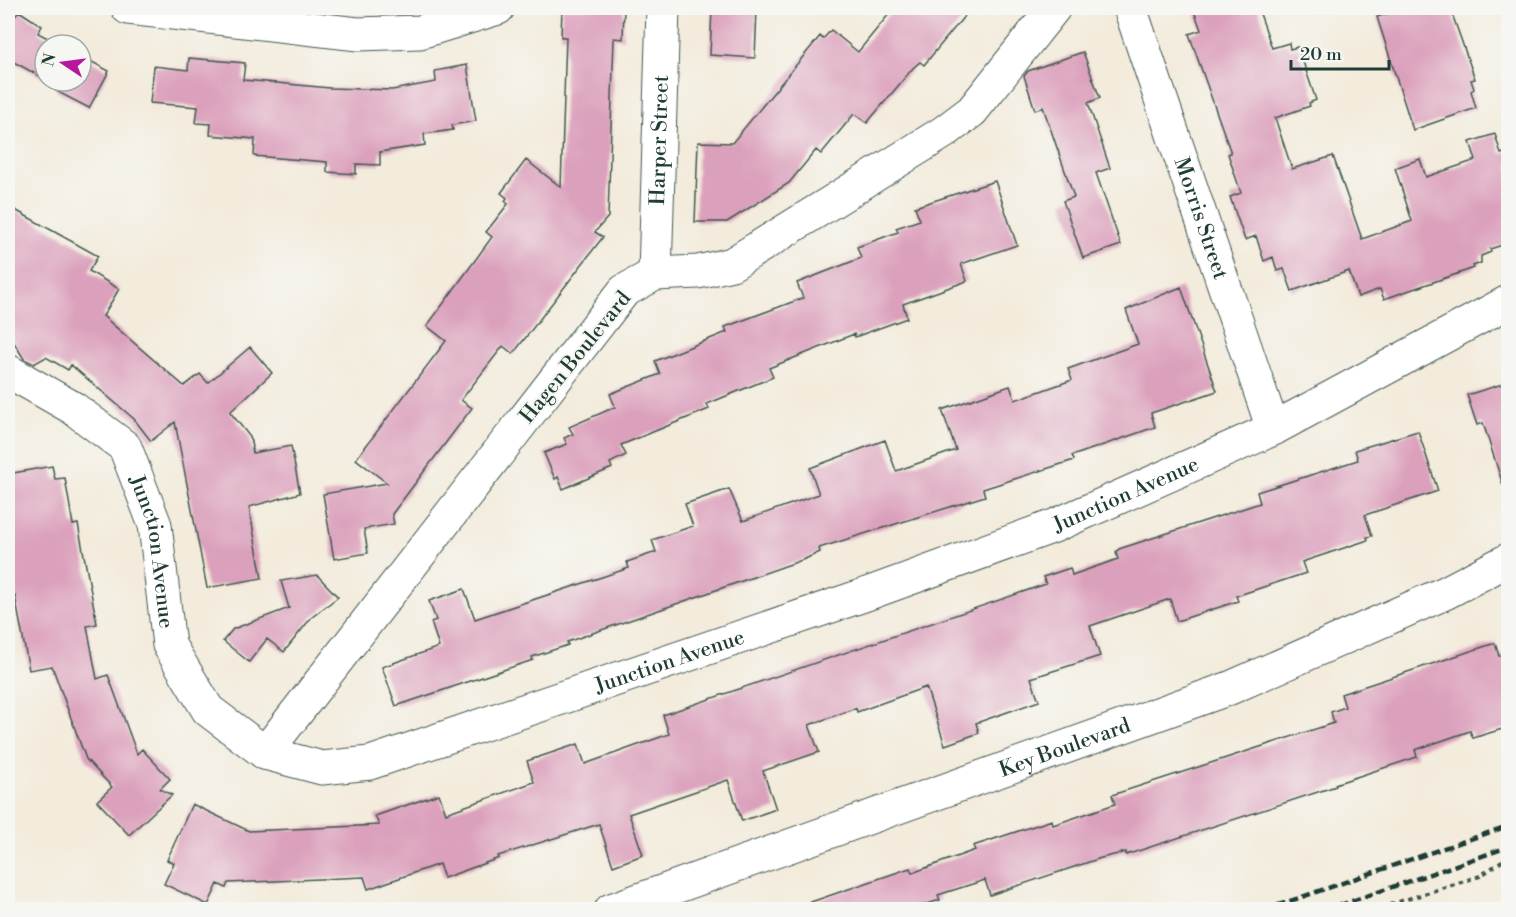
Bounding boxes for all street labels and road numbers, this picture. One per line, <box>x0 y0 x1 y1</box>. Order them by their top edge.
street label: Harper Street <box>645 74 675 206</box>
street label: Morris Street <box>1168 154 1233 283</box>
street label: Hagen Boulevard <box>515 286 637 429</box>
street label: Junction Avenue <box>1048 452 1203 539</box>
street label: Junction Avenue <box>123 471 179 630</box>
street label: Junction Avenue <box>591 625 748 700</box>
street label: Key Boulevard <box>996 713 1134 784</box>

